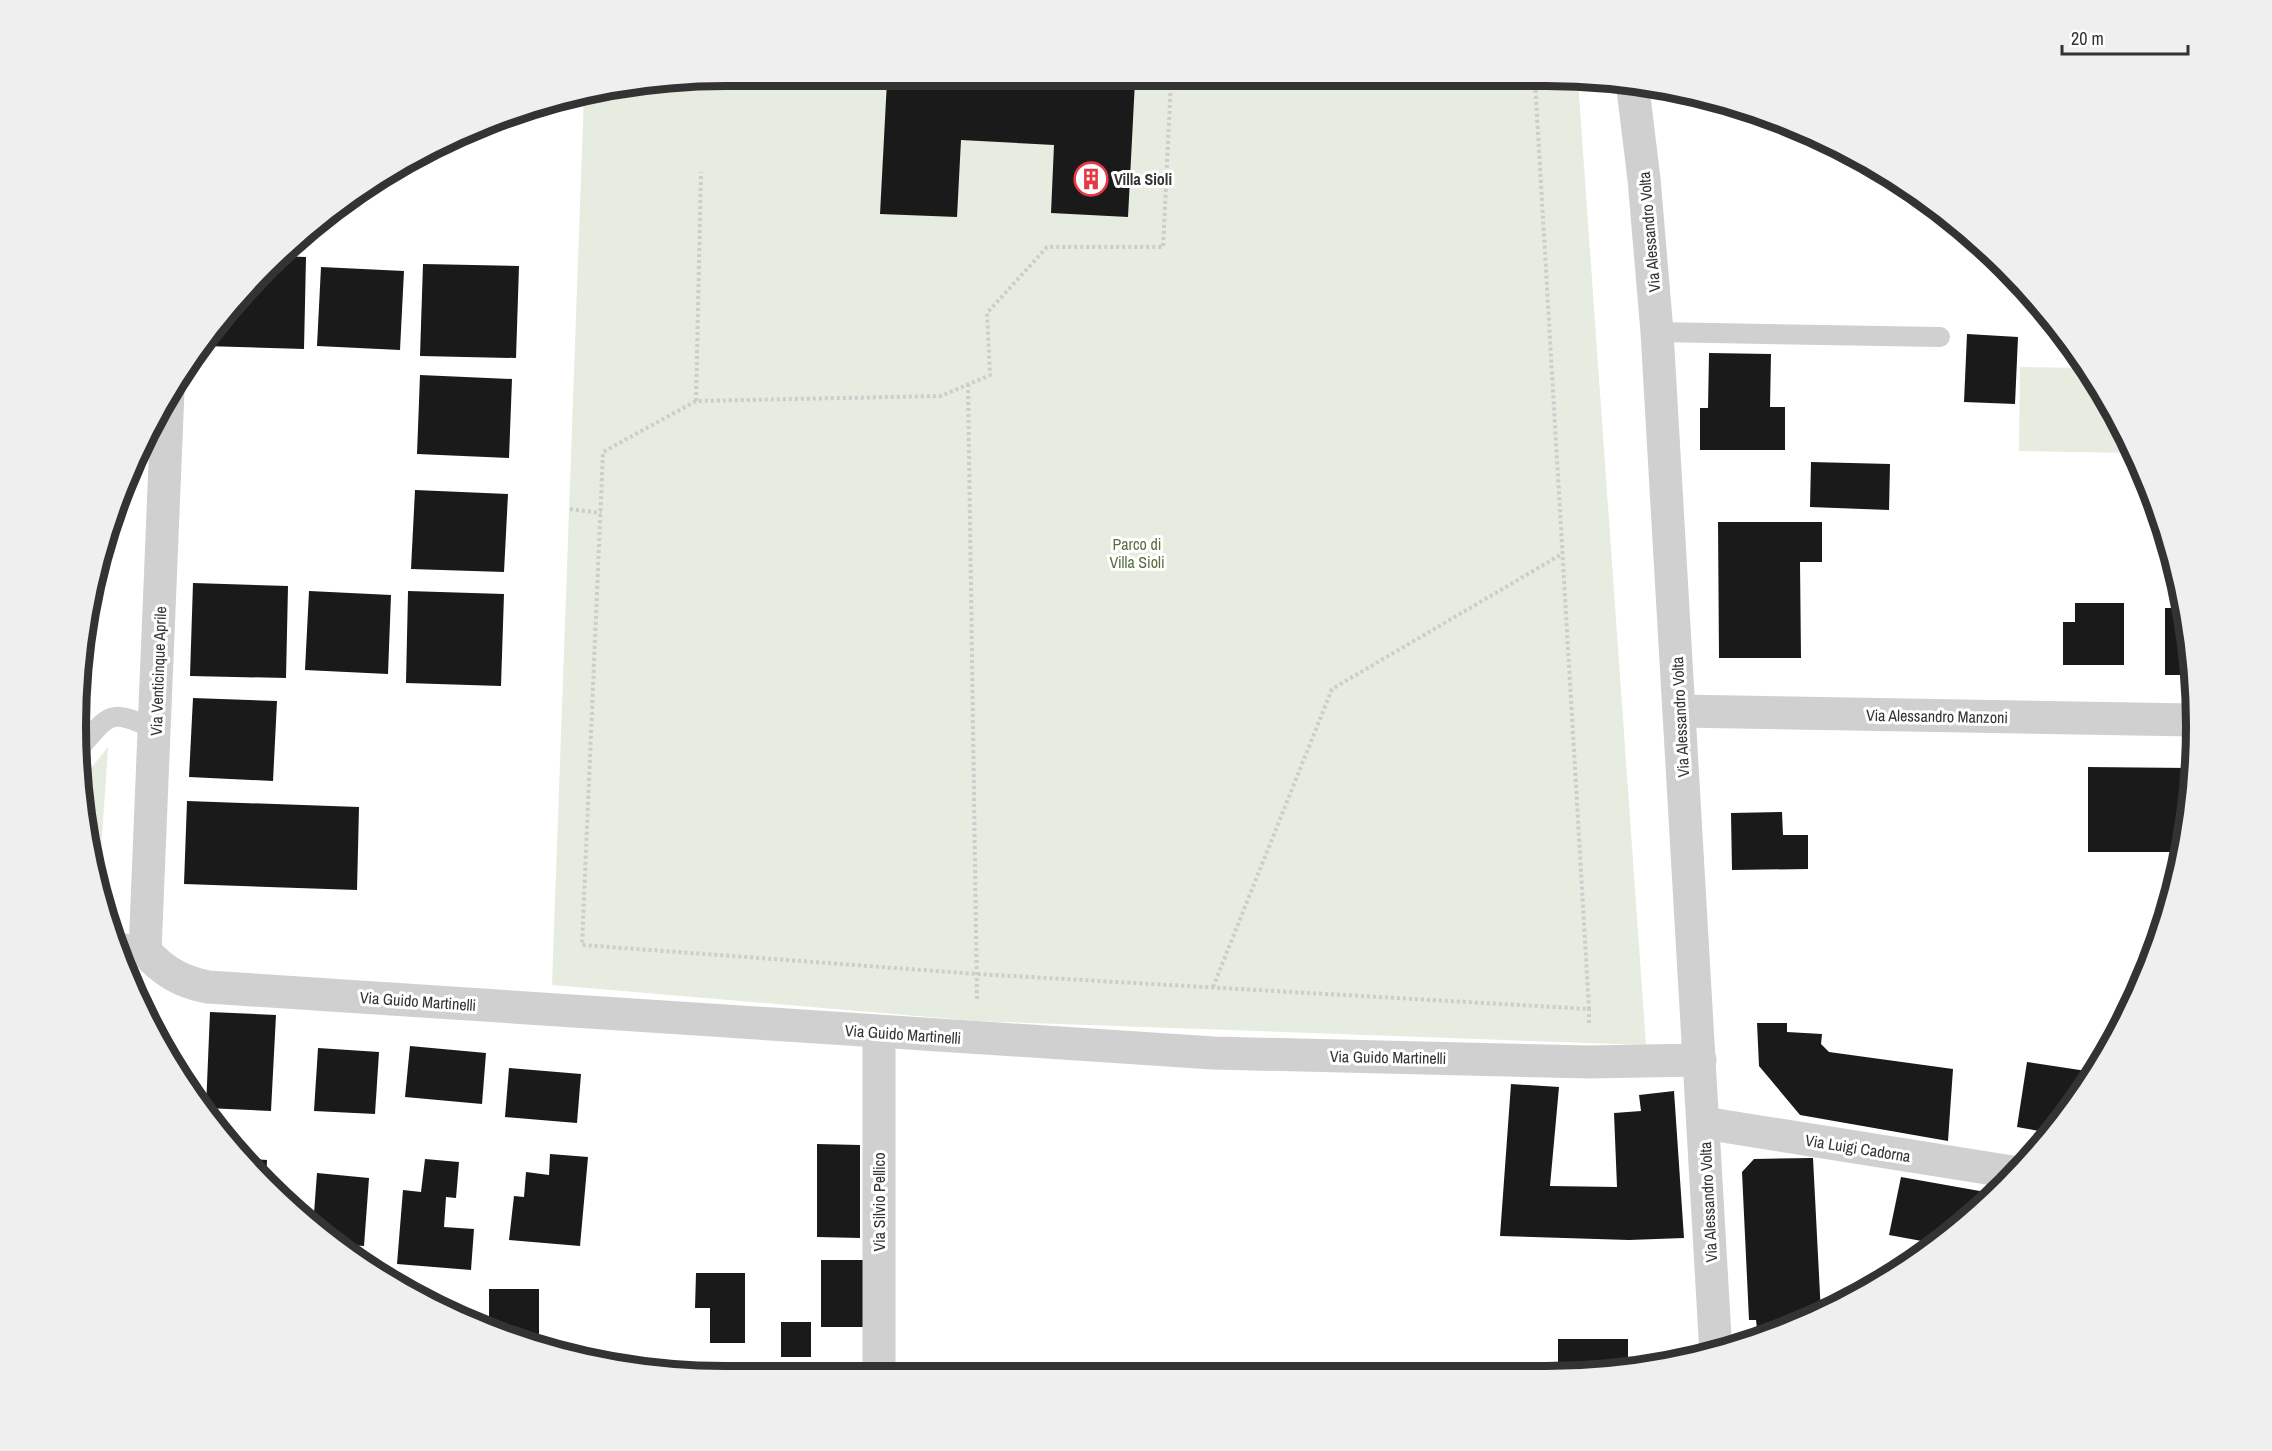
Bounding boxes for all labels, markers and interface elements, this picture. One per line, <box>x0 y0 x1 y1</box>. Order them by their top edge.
scale bar <box>2062 18 2188 56</box>
text: 20 m <box>2071 26 2104 51</box>
building icon: Villa Sioli <box>1073 161 1109 197</box>
place label: Villa Sioli <box>1114 168 1172 190</box>
street label: Via Alessandro Volta <box>1633 170 1665 293</box>
park label: Parco di Villa Sioli <box>1109 533 1165 573</box>
street label: Via Venticinque Aprile <box>145 606 171 736</box>
street label: Via Alessandro Volta <box>1666 655 1694 778</box>
street label: Via Alessandro Manzoni <box>1866 704 2008 728</box>
street label: Via Guido Martinelli <box>359 986 477 1016</box>
street label: Via Guido Martinelli <box>844 1019 962 1049</box>
street label: Via Guido Martinelli <box>1330 1045 1446 1069</box>
street label: Via Luigi Cadorna <box>1804 1129 1913 1167</box>
street label: Via Alessandro Volta <box>1694 1140 1722 1263</box>
street label: Via Silvio Pellico <box>868 1153 890 1251</box>

